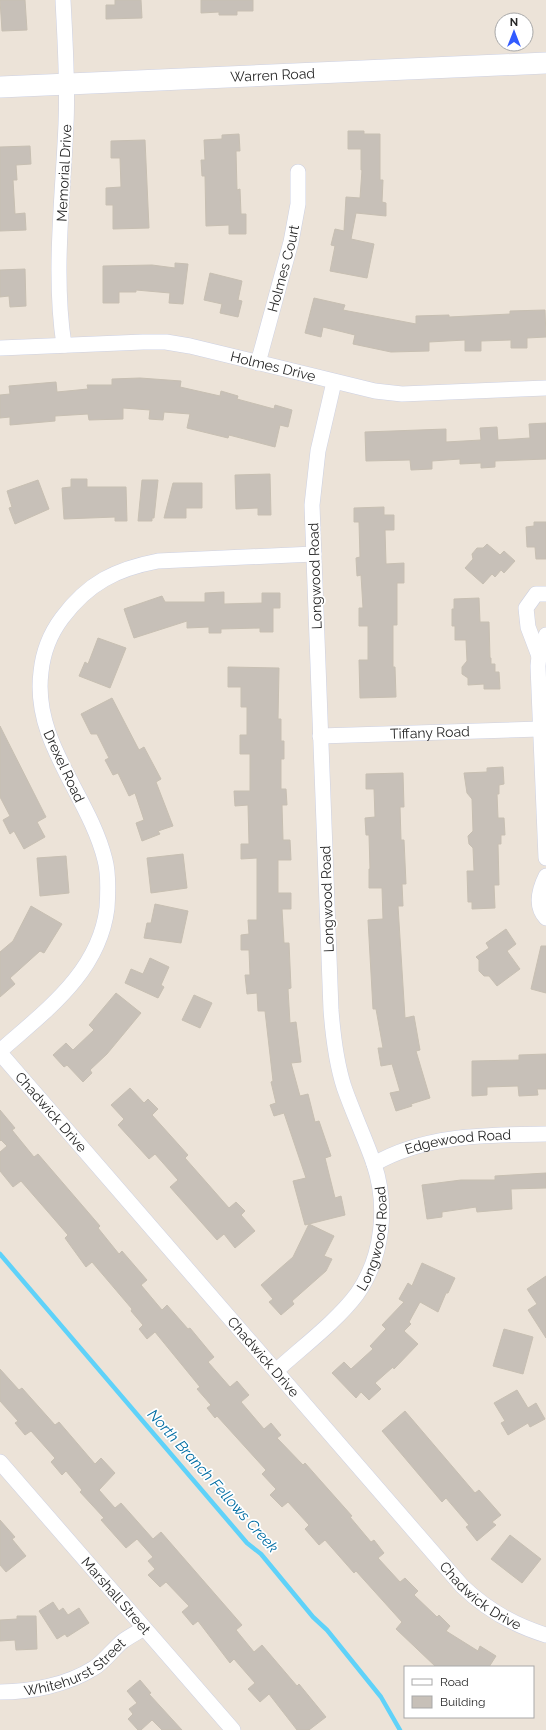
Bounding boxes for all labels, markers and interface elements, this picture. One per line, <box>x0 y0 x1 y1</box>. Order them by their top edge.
north arrow <box>494 12 534 52</box>
text: N <box>510 16 518 29</box>
street label: Warren Road <box>230 65 315 85</box>
street label: Memorial Drive <box>53 124 75 222</box>
street label: Holmes Court <box>264 223 302 314</box>
street label: Holmes Drive <box>229 348 317 384</box>
street label: Longwood Road <box>305 522 325 630</box>
street label: Tiffany Road <box>390 723 470 742</box>
street label: Drexel Road <box>40 727 88 805</box>
street label: Longwood Road <box>317 845 337 953</box>
street label: Chadwick Drive <box>12 1069 90 1155</box>
street label: Edgewood Road <box>403 1127 511 1157</box>
street label: Longwood Road <box>353 1185 390 1293</box>
street label: Chadwick Drive <box>224 1313 302 1400</box>
water label: North Branch Fellows Creek <box>144 1406 282 1556</box>
street label: Marshall Street <box>78 1554 154 1638</box>
street label: Chadwick Drive <box>436 1558 524 1633</box>
street label: Whitehurst Street <box>23 1635 129 1699</box>
legend <box>404 1666 534 1718</box>
text: Road <box>440 1675 469 1689</box>
text: Building <box>440 1695 486 1709</box>

